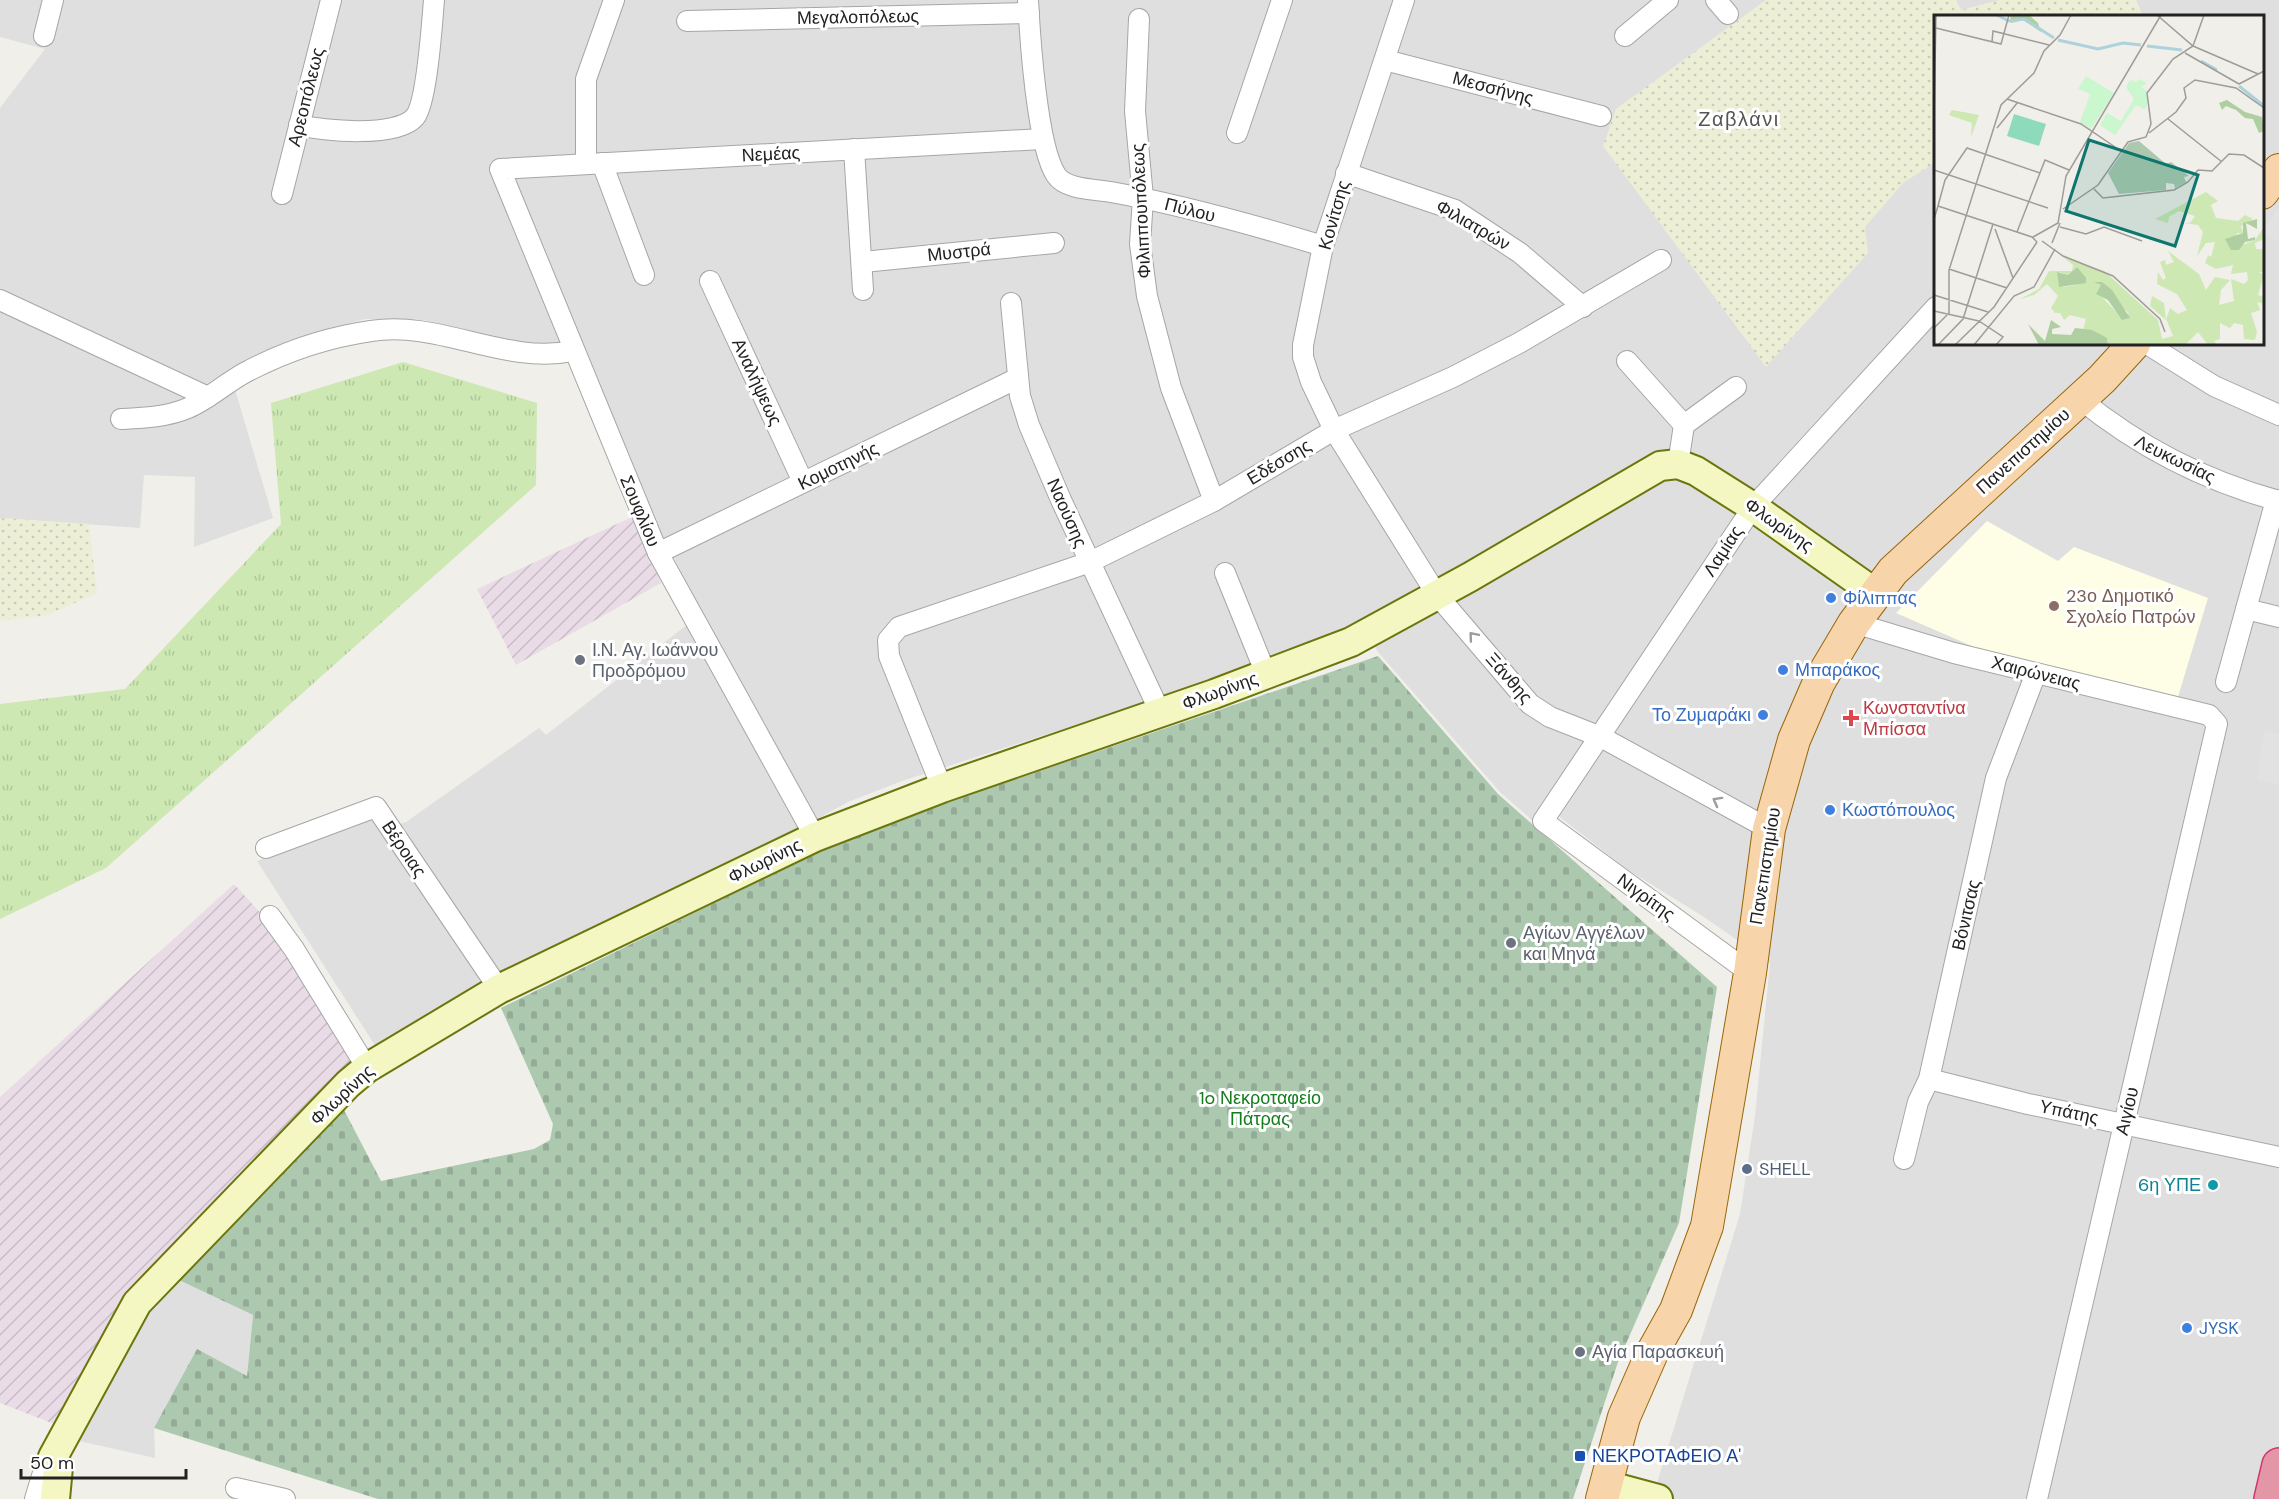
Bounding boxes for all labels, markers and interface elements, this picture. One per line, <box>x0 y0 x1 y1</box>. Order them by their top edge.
street label: Μεγαλοπόλεως <box>797 4 920 30</box>
inset map <box>1934 15 2264 345</box>
street label: Αρεοπόλεως <box>282 45 330 149</box>
street label: Μεσσήνης <box>1450 66 1536 110</box>
district label: Ζαβλάνι <box>1698 106 1780 132</box>
street label: Νεμέας <box>741 140 801 168</box>
street label: Φιλιππουπόλεως <box>1125 142 1157 279</box>
street label: Κονίτσης <box>1313 177 1355 253</box>
street label: Πύλου <box>1162 192 1218 228</box>
street label: Φιλιατρών <box>1431 194 1515 256</box>
street label: Μυστρά <box>926 237 992 267</box>
street label: Αναλήψεως <box>726 334 788 430</box>
street label: Πανεπιστημίου <box>1971 402 2075 500</box>
street label: Λευκωσίας <box>2131 429 2220 489</box>
street label: Εδέσσης <box>1242 433 1316 491</box>
street label: Κομοτηνής <box>794 436 883 496</box>
street label: Σουφλίου <box>614 472 666 550</box>
street label: Ναούσης <box>1041 475 1093 552</box>
street label: Φλωρίνης <box>1740 492 1819 558</box>
street label: Λαμίας <box>1698 521 1748 581</box>
place label: 23ο Δημοτικό Σχολείο Πατρών <box>2066 584 2195 629</box>
place label: Φίλιππας <box>1843 586 1917 610</box>
marker: Φίλιππας <box>1824 591 1838 605</box>
marker: 23ο Δημοτικό Σχολείο Πατρών <box>2047 599 2061 613</box>
one-way arrow <box>1469 632 1480 643</box>
place label: Ι.Ν. Αγ. Ιωάννου Προδρόμου <box>592 638 718 683</box>
street label: Ξάνθης <box>1480 648 1538 709</box>
street label: Χαιρώνειας <box>1989 650 2083 696</box>
marker: Ι.Ν. Αγ. Ιωάννου Προδρόμου <box>573 653 587 667</box>
place label: Μπαράκος <box>1795 658 1880 682</box>
marker: Μπαράκος <box>1776 663 1790 677</box>
street label: Φλωρίνης <box>1179 666 1262 716</box>
place label: Κωνσταντίνα Μπίσσα <box>1863 696 1966 741</box>
place label: Το Ζυμαράκι <box>1652 703 1751 727</box>
marker: Το Ζυμαράκι <box>1756 708 1770 722</box>
marker: Κωνσταντίνα Μπίσσα <box>1844 711 1858 725</box>
one-way arrow <box>1713 797 1723 808</box>
place label: Κωστόπουλος <box>1842 798 1955 822</box>
marker: Κωστόπουλος <box>1823 803 1837 817</box>
street label: Πανεπιστημίου <box>1744 806 1786 926</box>
street label: Βέροιας <box>376 816 432 882</box>
street label: Φλωρίνης <box>724 833 806 889</box>
street label: Νιγρίτης <box>1612 868 1680 926</box>
street label: Βόνιτσας <box>1946 877 1986 953</box>
place label: Αγίων Αγγέλων και Μηνά <box>1523 921 1645 966</box>
marker: Αγίων Αγγέλων και Μηνά <box>1504 936 1518 950</box>
street label: Φλωρίνης <box>305 1059 379 1131</box>
street label: Αιγίου <box>2110 1084 2144 1138</box>
park label: 1o Νεκροταφείο Πάτρας <box>1199 1086 1321 1131</box>
street label: Υπάτης <box>2037 1094 2101 1130</box>
place label: SHELL <box>1759 1157 1811 1181</box>
marker: SHELL <box>1740 1162 1754 1176</box>
place label: 6η ΥΠΕ <box>2138 1173 2201 1197</box>
marker: 6η ΥΠΕ <box>2206 1178 2220 1192</box>
place label: JYSK <box>2199 1316 2239 1340</box>
marker: JYSK <box>2180 1321 2194 1335</box>
place label: Αγία Παρασκευή <box>1592 1340 1724 1364</box>
marker: Αγία Παρασκευή <box>1573 1345 1587 1359</box>
scale bar <box>21 1442 186 1480</box>
place label: ΝΕΚΡΟΤΑΦΕΙΟ Α' <box>1592 1444 1741 1468</box>
marker: ΝΕΚΡΟΤΑΦΕΙΟ Α' <box>1573 1449 1587 1463</box>
text: 50 m <box>30 1451 74 1475</box>

